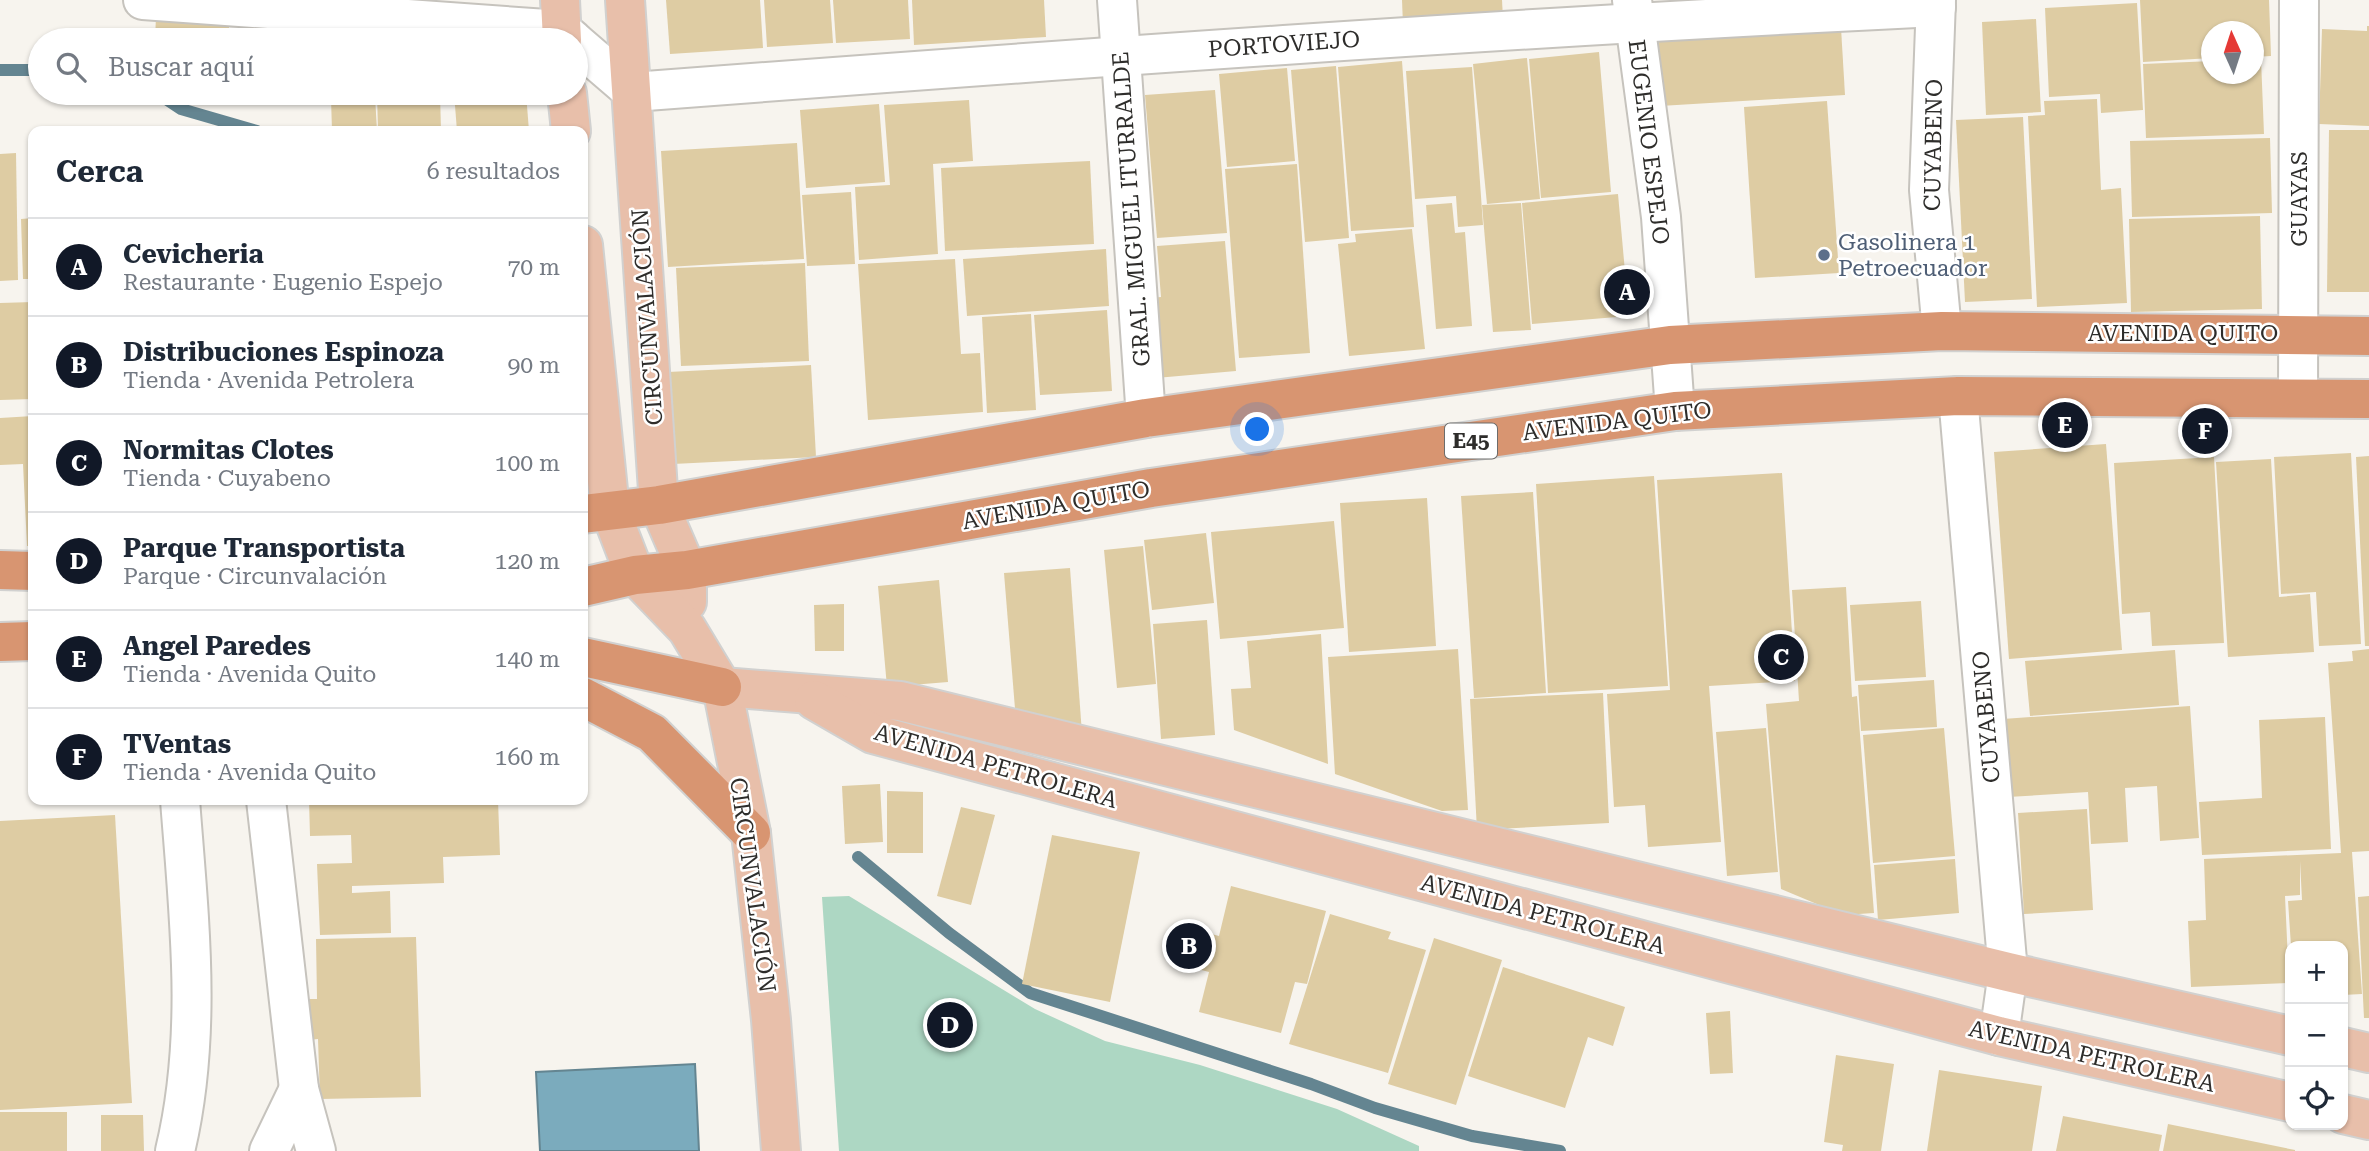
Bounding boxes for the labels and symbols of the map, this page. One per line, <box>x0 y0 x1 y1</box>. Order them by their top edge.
north arrow <box>2201 21 2264 84</box>
street label: PORTOVIEJO <box>1207 26 1361 63</box>
street label: EUGENIO ESPEJO <box>1623 38 1674 246</box>
street label: GRAL. MIGUEL ITURRALDE <box>1107 51 1156 367</box>
street label: CUYABENO <box>1919 79 1948 211</box>
street label: GUAYAS <box>2286 151 2313 247</box>
street label: CIRCUNVALACIÓN <box>625 208 669 426</box>
place label: Gasolinera 1 Petroecuador <box>1838 229 1987 282</box>
marker: Gasolinera 1 Petroecuador <box>1816 247 1832 263</box>
pin: A <box>1604 266 1650 318</box>
street label: AVENIDA QUITO <box>2088 320 2278 347</box>
street label: AVENIDA QUITO <box>1521 397 1713 446</box>
pin: E <box>2042 399 2088 451</box>
pin: F <box>2182 405 2228 457</box>
your location <box>1240 412 1274 446</box>
road number: E45 <box>1445 424 1497 458</box>
street label: AVENIDA QUITO <box>960 476 1152 535</box>
pin: C <box>1758 631 1804 683</box>
street label: CUYABENO <box>1967 650 2006 784</box>
street label: AVENIDA PETROLERA <box>871 719 1121 814</box>
street label: CIRCUNVALACIÓN <box>724 776 782 994</box>
street label: AVENIDA PETROLERA <box>1418 869 1668 960</box>
pin: B <box>1166 920 1212 972</box>
pin: D <box>927 999 973 1051</box>
street label: AVENIDA PETROLERA <box>1966 1015 2218 1098</box>

